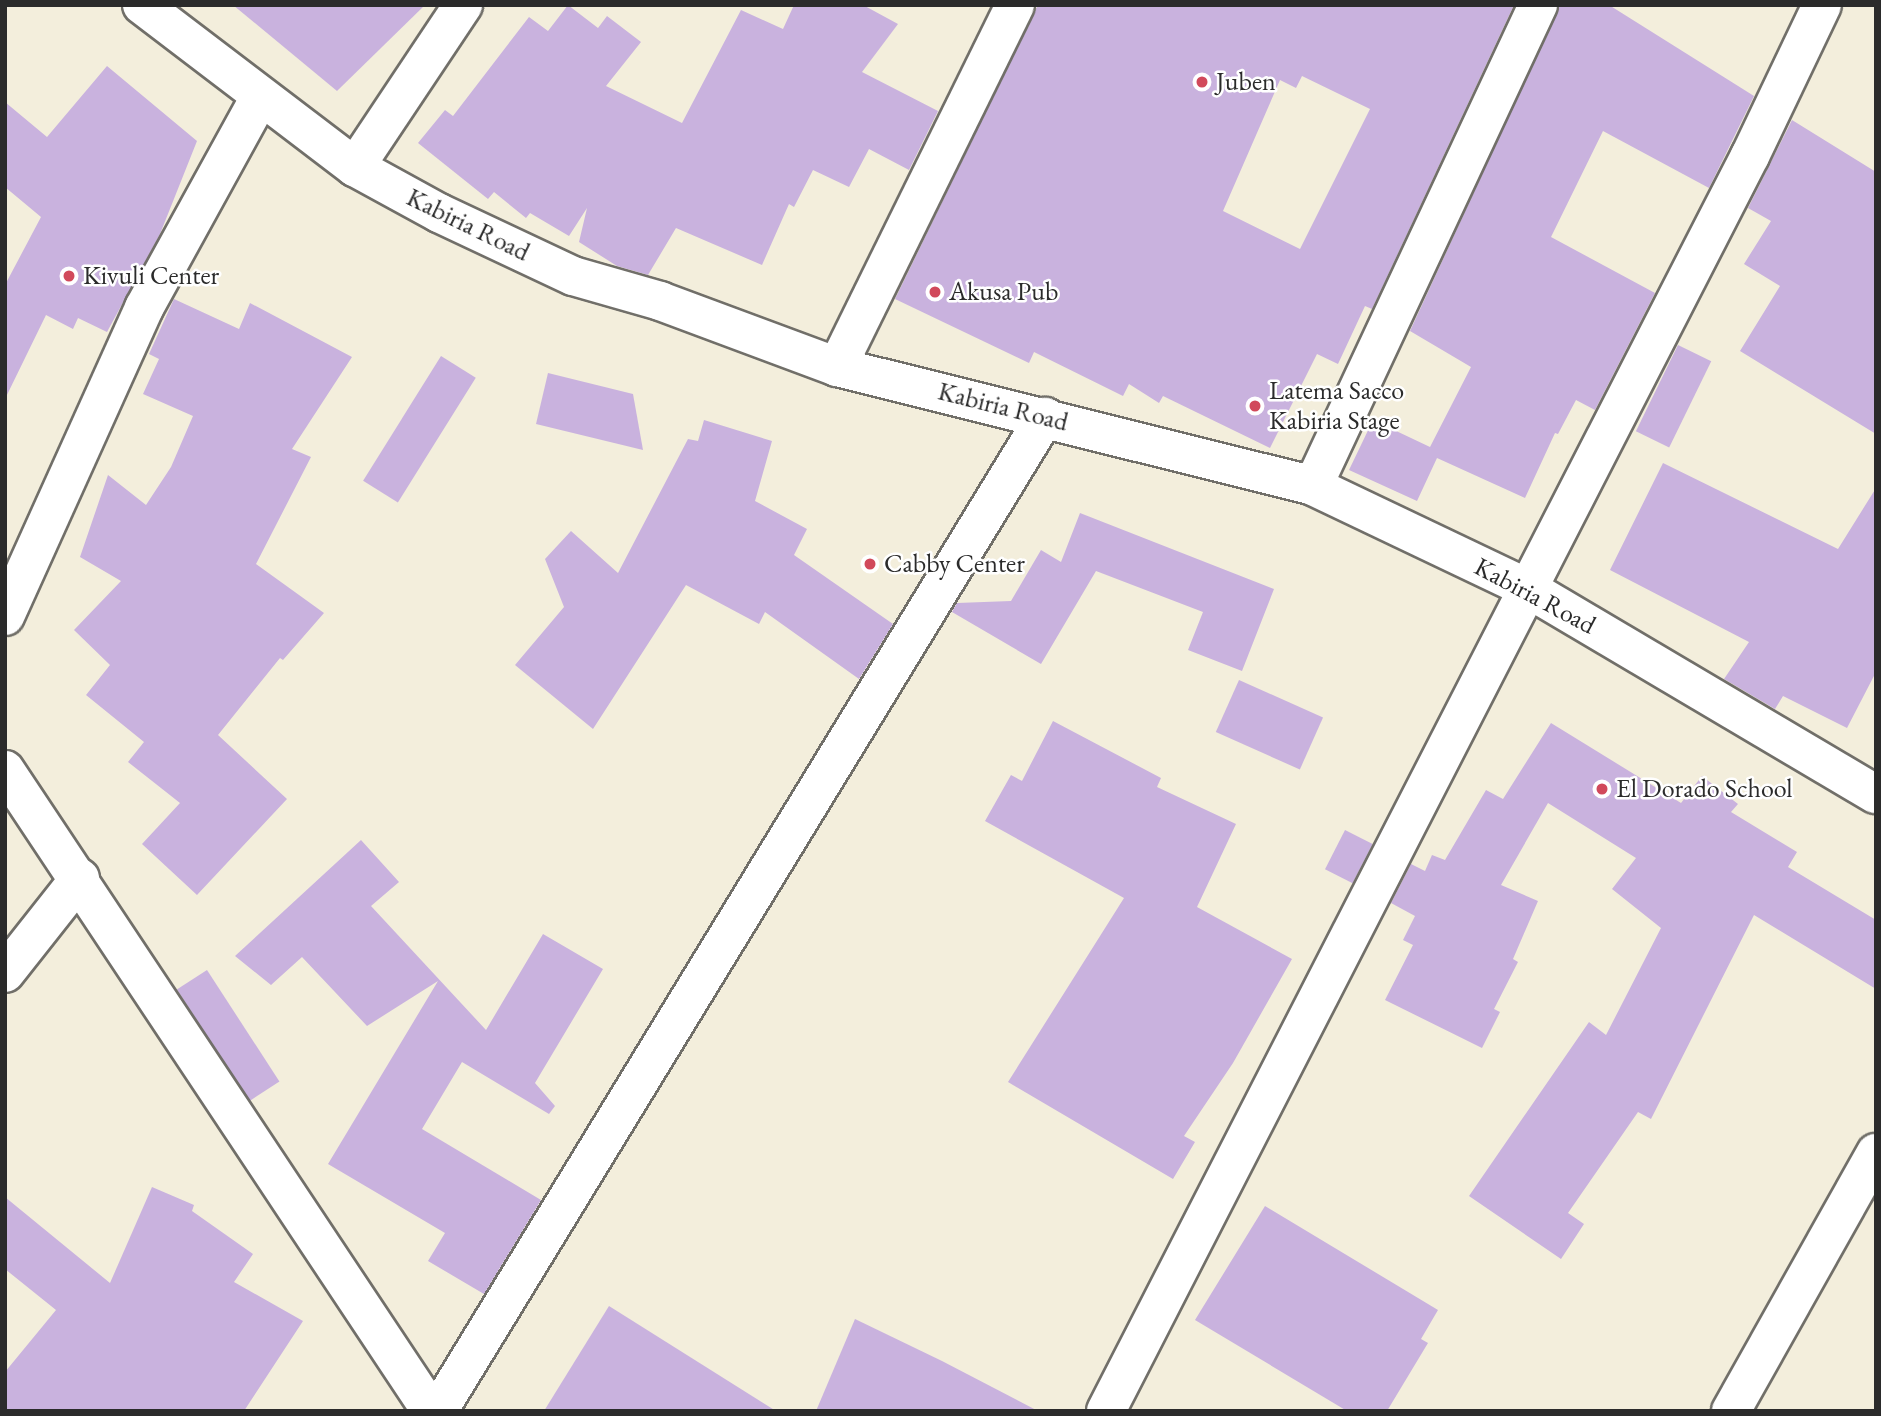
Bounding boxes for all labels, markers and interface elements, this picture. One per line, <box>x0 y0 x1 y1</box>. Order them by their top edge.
place label: Juben <box>1216 66 1276 98</box>
marker: Juben <box>1194 74 1210 90</box>
street label: Kabiria Road <box>401 182 535 268</box>
place label: Kivuli Center <box>83 260 219 292</box>
marker: Kivuli Center <box>61 268 77 284</box>
place label: Akusa Pub <box>949 276 1058 308</box>
marker: Akusa Pub <box>927 284 943 300</box>
place label: Latema Sacco Kabiria Stage <box>1269 375 1404 436</box>
street label: Kabiria Road <box>935 376 1071 438</box>
marker: Latema Sacco Kabiria Stage <box>1247 398 1263 414</box>
place label: Cabby Center <box>884 548 1025 580</box>
street label: Kabiria Road <box>1469 551 1601 641</box>
marker: Cabby Center <box>862 556 878 572</box>
place label: El Dorado School <box>1616 773 1793 805</box>
marker: El Dorado School <box>1594 781 1610 797</box>

